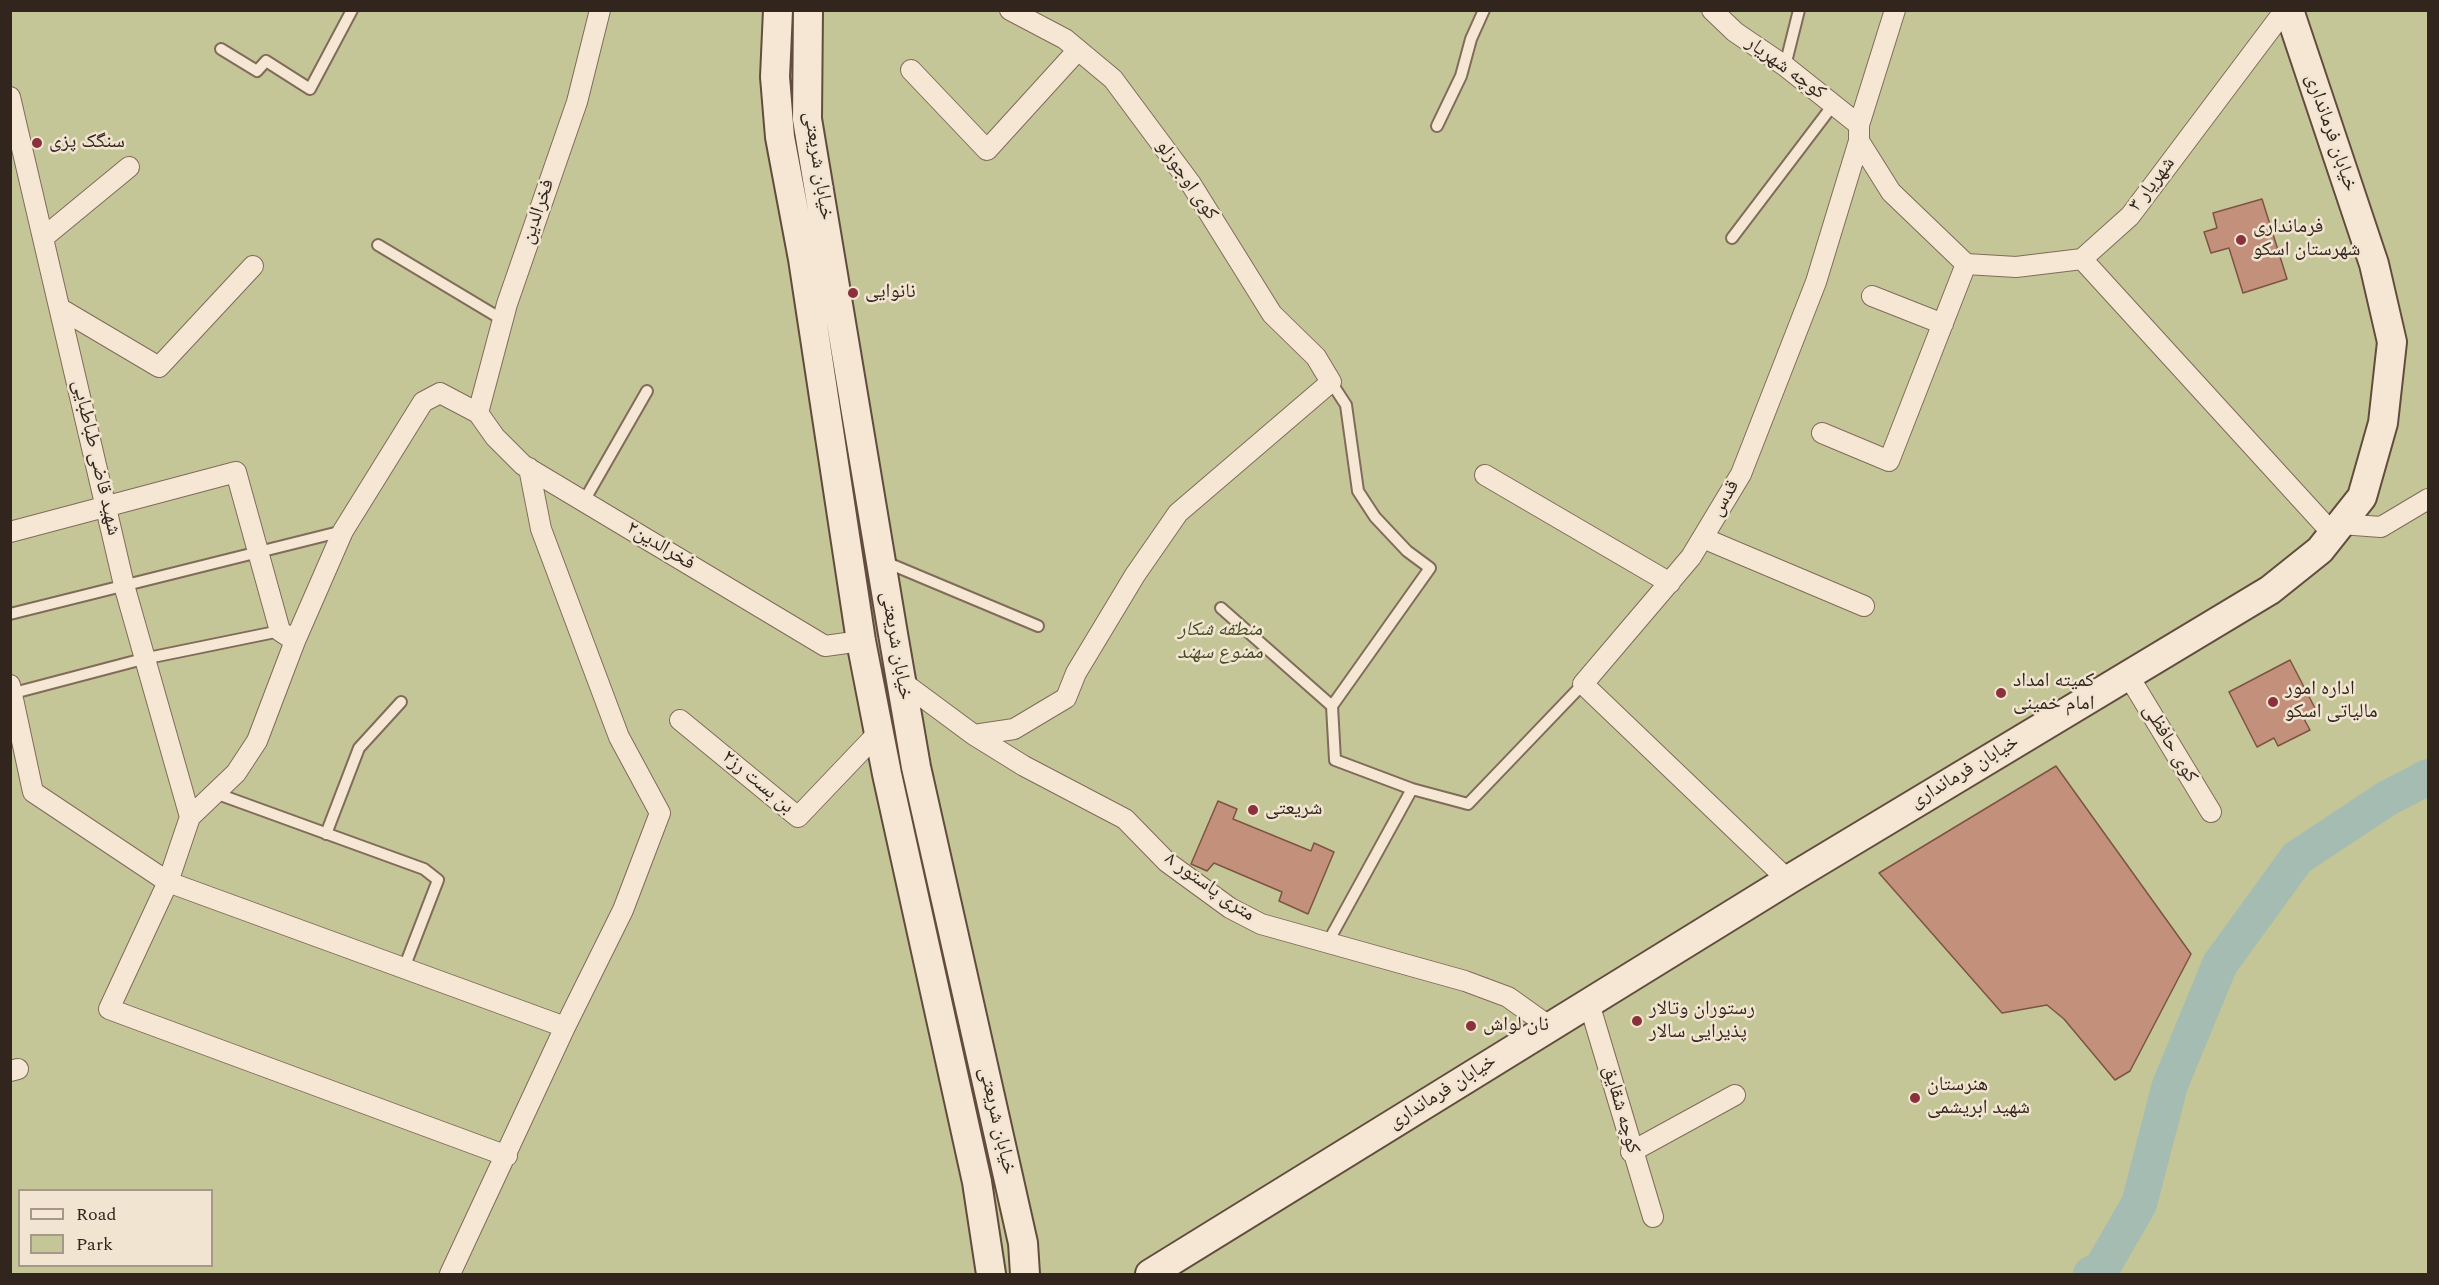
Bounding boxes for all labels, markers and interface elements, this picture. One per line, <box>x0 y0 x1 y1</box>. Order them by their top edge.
street label: کوچه شهریار <box>1740 32 1830 106</box>
street label: خیابان فرمانداری <box>2299 71 2361 195</box>
street label: خیابان شریعتی <box>797 110 837 222</box>
place label: سنگک پزی <box>49 131 125 155</box>
marker: سنگک پزی <box>30 136 44 150</box>
street label: کوی اوجوزلو <box>1150 136 1222 226</box>
street label: شهریار ۳ <box>2125 153 2181 217</box>
street label: فخرالدین <box>517 176 561 248</box>
place label: فرمانداری شهرستان اسکو <box>2253 216 2360 263</box>
marker: فرمانداری شهرستان اسکو <box>2234 233 2248 247</box>
place label: نانوایی <box>865 281 916 305</box>
marker: نانوایی <box>846 286 860 300</box>
street label: شهید قاضی طباطبایی <box>65 378 125 538</box>
street label: قدس <box>1706 476 1746 522</box>
street label: فخرالدین۲ <box>621 517 699 577</box>
street label: خیابان شریعتی <box>874 590 916 702</box>
park label: منطقه شکار ممنوع سهند <box>1177 619 1263 666</box>
place label: کمیته امداد امام خمینی <box>2013 670 2094 717</box>
place label: اداره امور مالیاتی اسکو <box>2285 678 2378 725</box>
marker: کمیته امداد امام خمینی <box>1994 686 2008 700</box>
marker: اداره امور مالیاتی اسکو <box>2266 695 2280 709</box>
street label: کوی حافظی <box>2136 700 2202 788</box>
street label: خیابان فرمانداری <box>1906 731 2024 815</box>
street label: بن بست رز۲ <box>716 746 798 820</box>
place label: شریعتی <box>1265 798 1322 822</box>
marker: شریعتی <box>1246 803 1260 817</box>
street label: ۸ متری پاستور <box>1159 848 1259 928</box>
place label: رستوران وتالار پذیرایی سالار <box>1649 998 1755 1045</box>
place label: نان لواش <box>1483 1014 1549 1038</box>
marker: رستوران وتالار پذیرایی سالار <box>1630 1014 1644 1028</box>
marker: نان لواش <box>1464 1019 1478 1033</box>
street label: خیابان فرمانداری <box>1385 1050 1501 1136</box>
street label: کوچه شقایق <box>1596 1063 1644 1157</box>
street label: خیابان شریعتی <box>972 1065 1020 1177</box>
place label: هنرستان شهید ابریشمی <box>1927 1074 2030 1121</box>
marker: هنرستان شهید ابریشمی <box>1908 1091 1922 1105</box>
legend <box>18 1189 213 1267</box>
text: Road <box>76 1201 117 1228</box>
text: Park <box>76 1231 113 1258</box>

